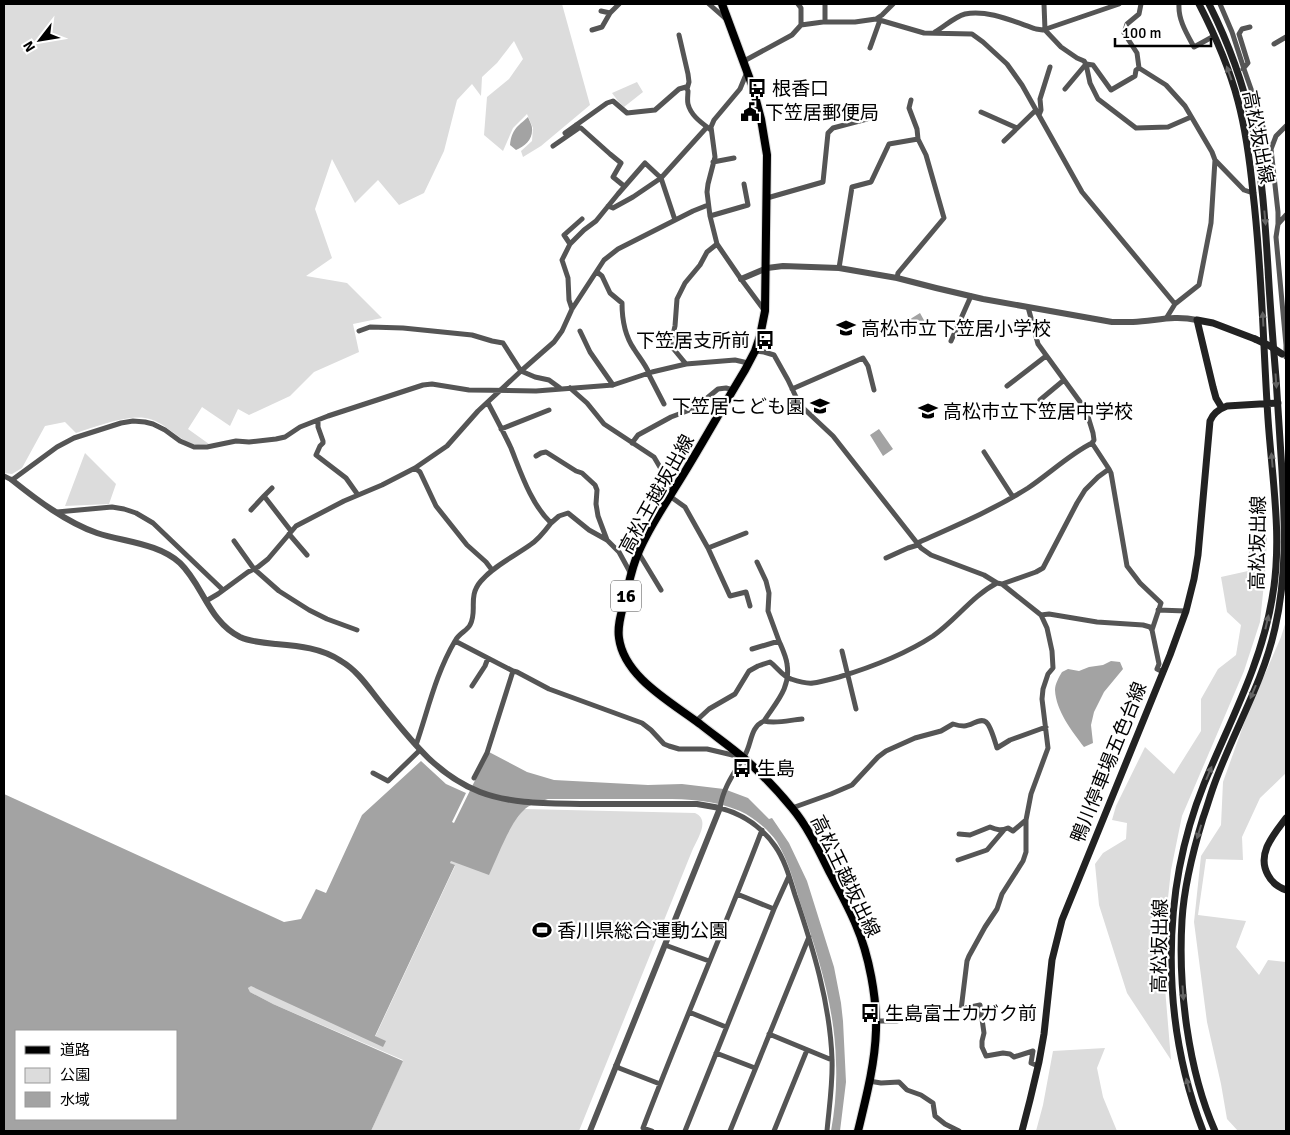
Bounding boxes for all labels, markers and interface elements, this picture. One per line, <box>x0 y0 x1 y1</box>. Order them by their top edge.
north arrow <box>15 15 65 65</box>
scale bar <box>1115 15 1211 47</box>
text: 100 m <box>1122 24 1162 42</box>
text: N <box>19 38 39 55</box>
one-way arrow <box>1225 65 1233 80</box>
bus stop icon: 根香口 <box>746 77 768 99</box>
place label: 根香口 <box>772 77 829 101</box>
street label: 高松坂出線 <box>1237 88 1279 186</box>
public building icon: 下笠居郵便局 <box>739 101 761 123</box>
place label: 下笠居郵便局 <box>765 101 879 125</box>
one-way arrow <box>1261 211 1269 227</box>
one-way arrow <box>1258 311 1266 327</box>
school or university icon: 高松市立下笠居小学校 <box>835 317 857 339</box>
place label: 高松市立下笠居小学校 <box>861 317 1051 341</box>
place label: 下笠居支所前 <box>636 329 750 353</box>
bus stop icon: 下笠居支所前 <box>754 329 776 351</box>
one-way arrow <box>1272 373 1280 389</box>
place label: 下笠居こども園 <box>672 395 805 419</box>
school or university icon: 下笠居こども園 <box>809 395 831 417</box>
school or university icon: 高松市立下笠居中学校 <box>917 400 939 422</box>
place label: 高松市立下笠居中学校 <box>943 400 1133 424</box>
street label: 高松王越坂出線 <box>614 430 700 558</box>
one-way arrow <box>1267 452 1275 468</box>
street label: 高松坂出線 <box>1245 495 1271 591</box>
road number: 16 <box>611 580 641 612</box>
one-way arrow <box>1263 614 1271 629</box>
street label: 鴨川停車場五色台線 <box>1066 679 1152 846</box>
one-way arrow <box>1249 684 1256 699</box>
bus stop icon: 生島 <box>731 757 753 779</box>
place label: 生島 <box>757 757 795 781</box>
one-way arrow <box>1205 765 1213 780</box>
street label: 高松王越坂出線 <box>805 811 885 941</box>
one-way arrow <box>1195 825 1203 840</box>
street label: 高松坂出線 <box>1147 898 1173 994</box>
sports icon: 香川県総合運動公園 <box>531 919 553 941</box>
place label: 香川県総合運動公園 <box>557 919 728 943</box>
one-way arrow <box>1180 985 1188 1001</box>
bus stop icon: 生島富士カガク前 <box>859 1002 881 1024</box>
place label: 生島富士カガク前 <box>885 1002 1037 1026</box>
legend <box>15 1030 178 1120</box>
text: 道路 <box>60 1041 90 1059</box>
text: 公園 <box>60 1066 90 1084</box>
one-way arrow <box>1184 1077 1192 1092</box>
text: 水域 <box>60 1091 90 1109</box>

